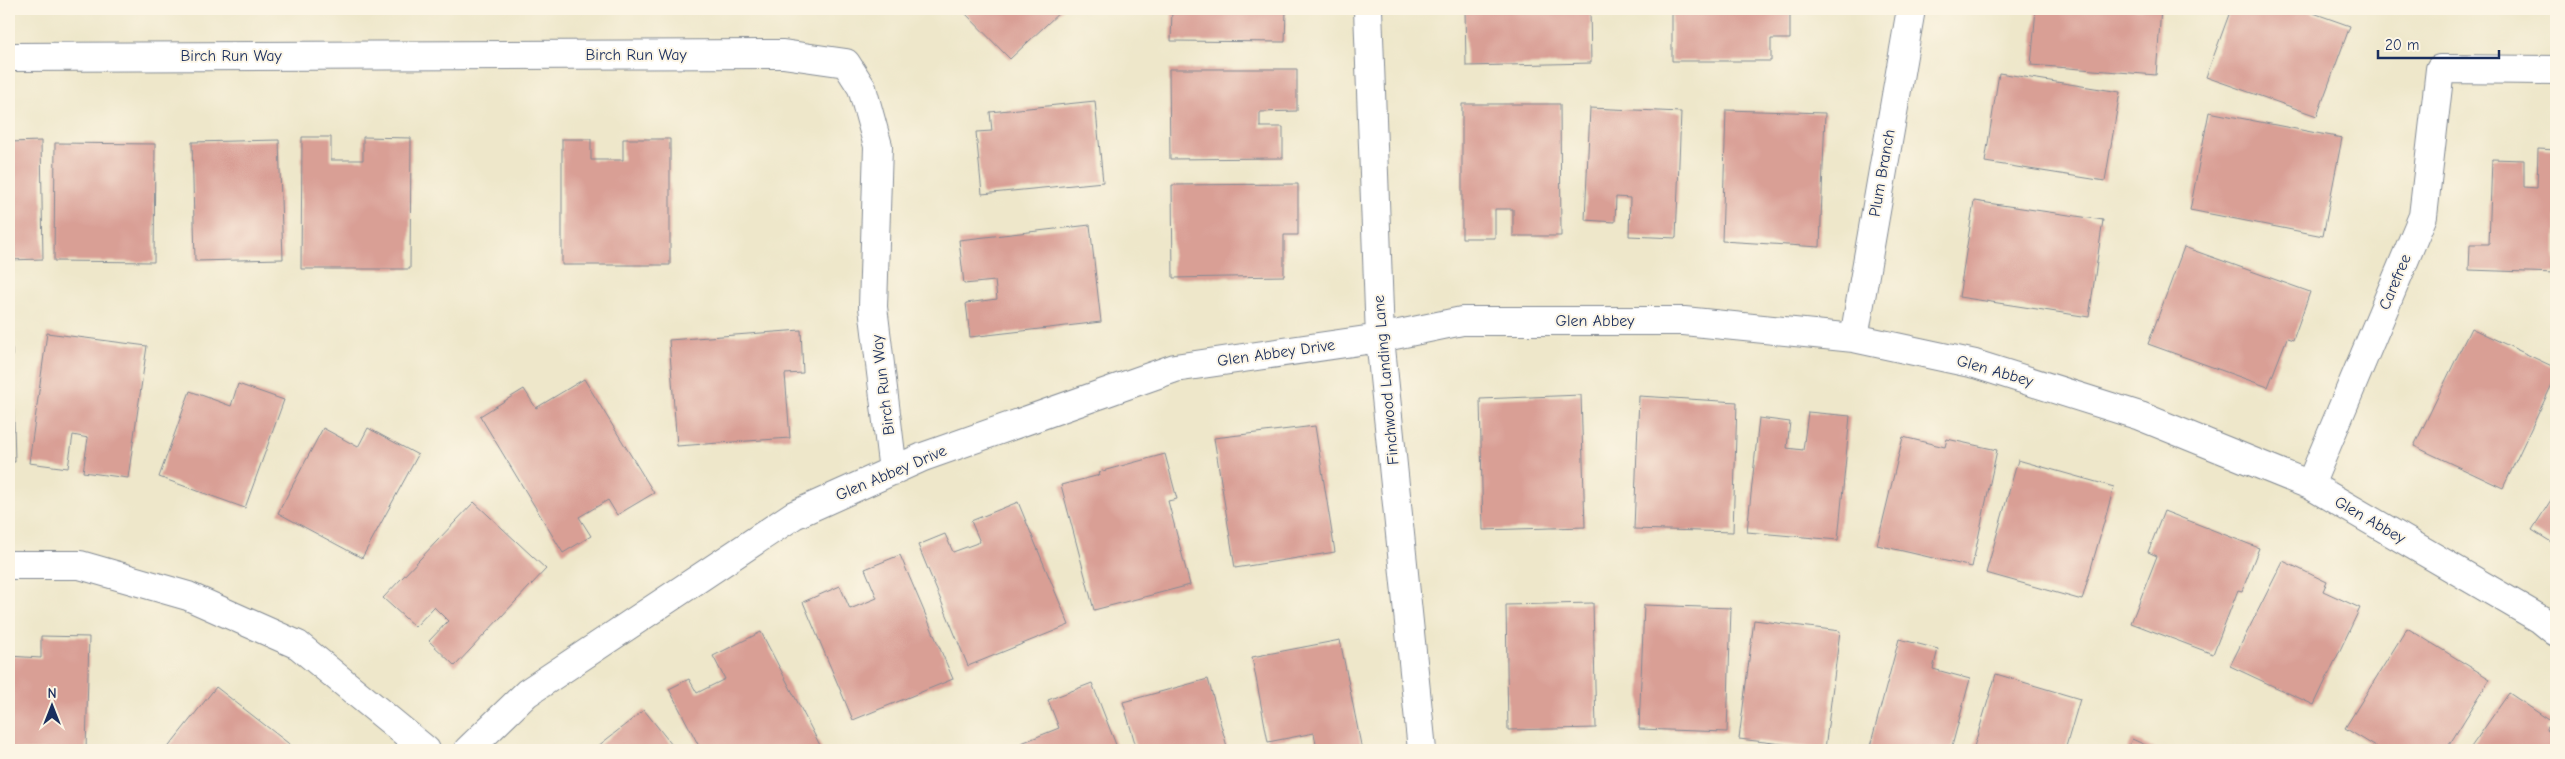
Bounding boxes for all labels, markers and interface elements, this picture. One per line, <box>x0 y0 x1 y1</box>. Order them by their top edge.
scale bar <box>2378 28 2499 60</box>
text: 20 m <box>2385 36 2419 54</box>
street label: Birch Run Way <box>585 46 687 64</box>
street label: Birch Run Way <box>180 47 282 65</box>
street label: Plum Branch <box>1865 128 1899 218</box>
street label: Carefree <box>2375 251 2415 313</box>
street label: Finchwood Landing Lane <box>1370 294 1402 466</box>
street label: Glen Abbey <box>1556 312 1635 330</box>
street label: Birch Run Way <box>868 333 898 436</box>
street label: Glen Abbey Drive <box>1216 336 1336 370</box>
street label: Glen Abbey <box>1955 351 2036 391</box>
street label: Glen Abbey Drive <box>833 442 949 504</box>
street label: Glen Abbey <box>2331 493 2409 548</box>
north arrow <box>28 682 78 732</box>
text: N <box>47 685 57 702</box>

